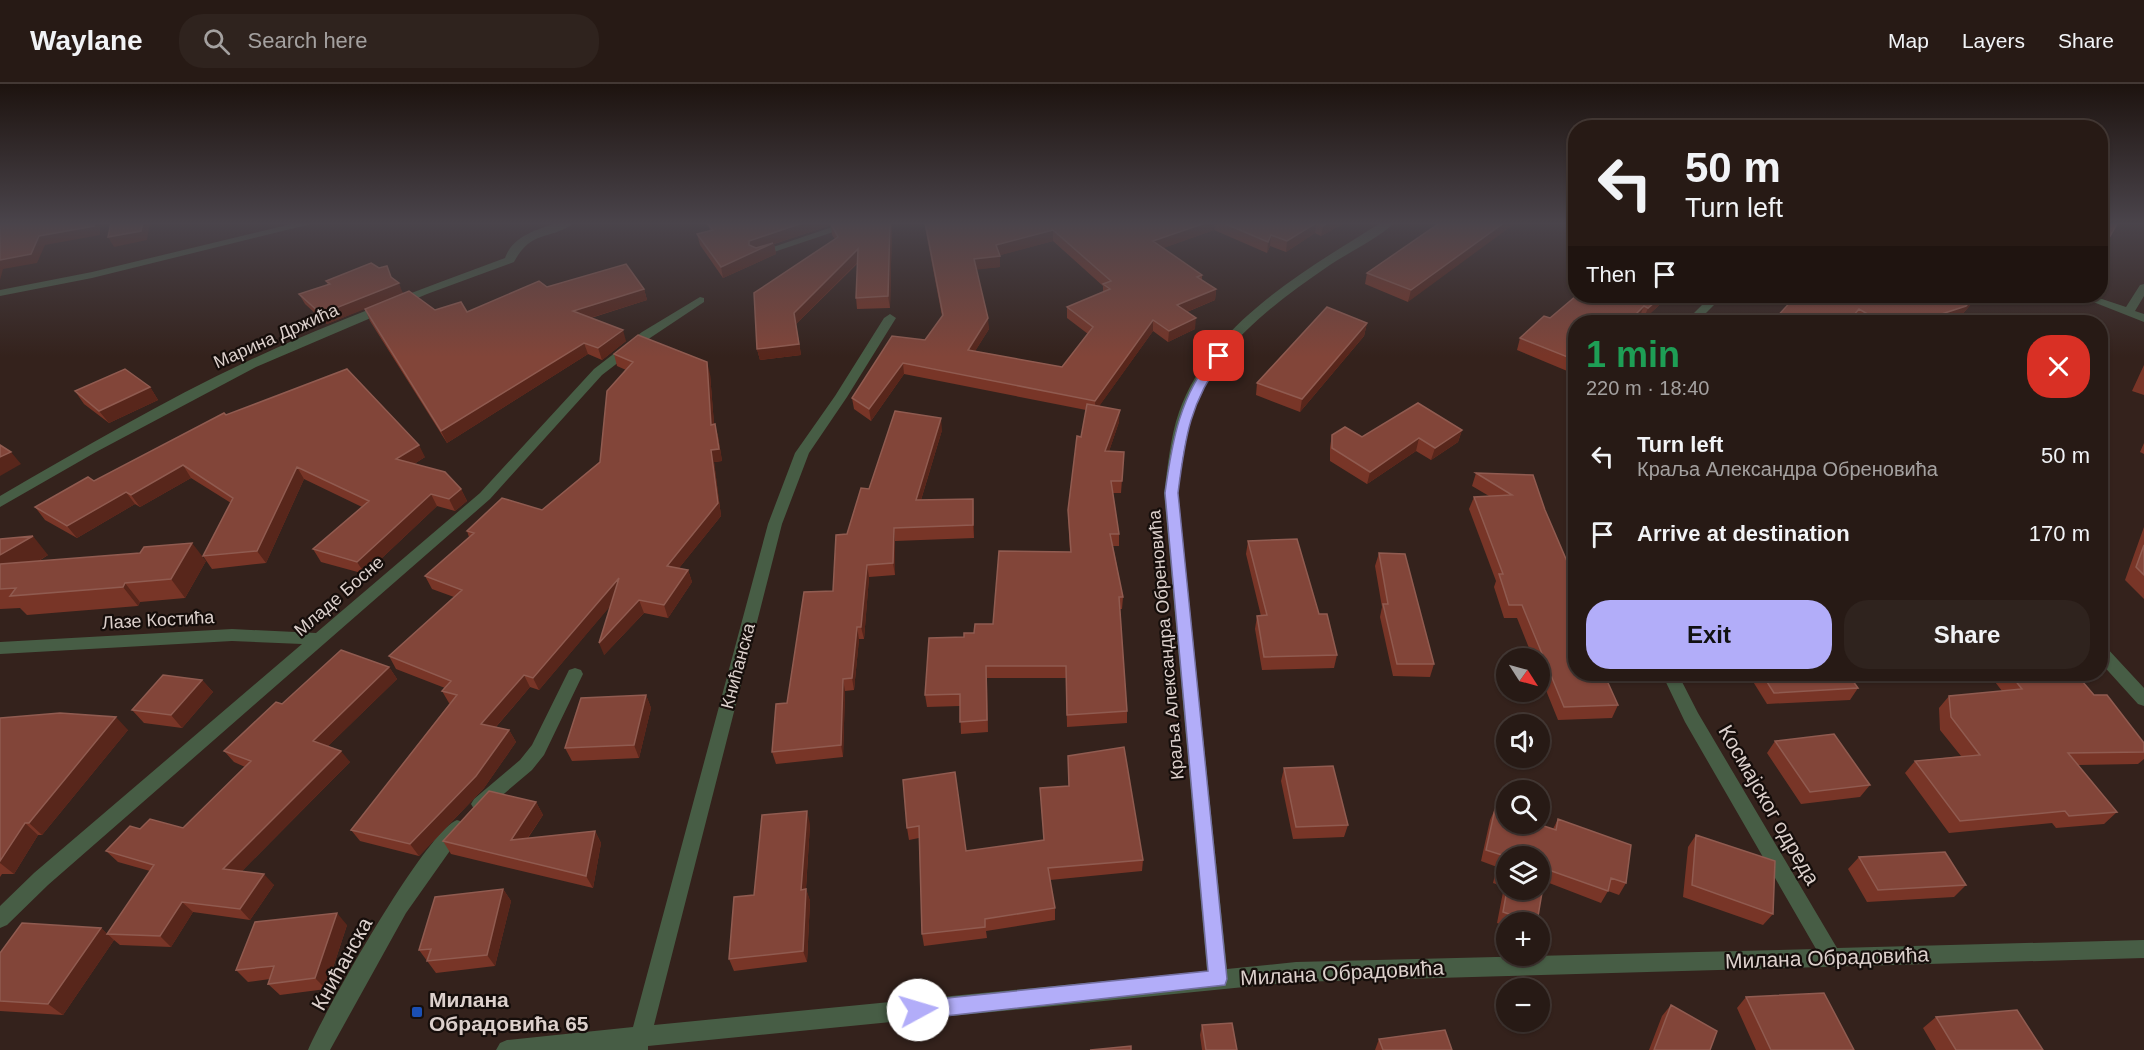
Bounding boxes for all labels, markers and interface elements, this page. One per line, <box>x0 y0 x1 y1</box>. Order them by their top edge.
search box <box>179 14 599 68</box>
text: Waylane <box>30 25 143 56</box>
icon: search <box>200 25 233 58</box>
text: Search here <box>248 28 367 53</box>
text: Map <box>1888 29 1929 52</box>
text: Layers <box>1962 29 2025 52</box>
text: Share <box>2058 29 2114 52</box>
icon: left <box>1586 144 1664 222</box>
text: 50 m <box>1685 144 1781 191</box>
text: Turn left <box>1685 193 1783 223</box>
icon: arrive <box>1648 258 1681 291</box>
text: Then <box>1586 262 1636 287</box>
street label: Марина Држића <box>210 299 342 372</box>
pin <box>1193 330 1244 381</box>
text: 1 min <box>1586 334 1680 375</box>
button: close <box>2027 335 2090 398</box>
icon: arrive <box>1202 339 1235 372</box>
text: 220 m · 18:40 <box>1586 377 1709 399</box>
text: Turn left <box>1637 432 1723 457</box>
icon: left <box>1586 440 1619 473</box>
text: 50 m <box>2041 443 2090 468</box>
text: Краља Александра Обреновића <box>1637 458 1938 480</box>
street label: Краља Александра Обреновића <box>1144 508 1188 781</box>
icon: arrive <box>1586 518 1619 551</box>
text: Arrive at destination <box>1637 521 1850 546</box>
text: 170 m <box>2029 521 2090 546</box>
street label: Младе Босне <box>290 552 388 640</box>
button: Exit <box>1586 600 1832 669</box>
button: Share <box>1844 600 2090 669</box>
street label: Лазе Костића <box>101 607 216 633</box>
street label: Книћанска <box>717 620 759 711</box>
north arrow <box>1496 648 1550 702</box>
map controls <box>1496 648 1550 1032</box>
button: sound <box>1496 714 1550 768</box>
street label: Космајског одреда <box>1714 721 1825 889</box>
button: search <box>1496 780 1550 834</box>
button: layers <box>1496 846 1550 900</box>
button: + <box>1496 912 1550 966</box>
street label: Книћанска <box>307 913 377 1014</box>
street label: Милана Обрадовића <box>1725 942 1930 973</box>
street label: Милана Обрадовића <box>1239 956 1445 989</box>
position arrow <box>886 978 950 1042</box>
button: − <box>1496 978 1550 1032</box>
place label: Милана Обрадовића 65 <box>429 988 589 1035</box>
marker: Милана Обрадовића 65 <box>410 1005 424 1019</box>

